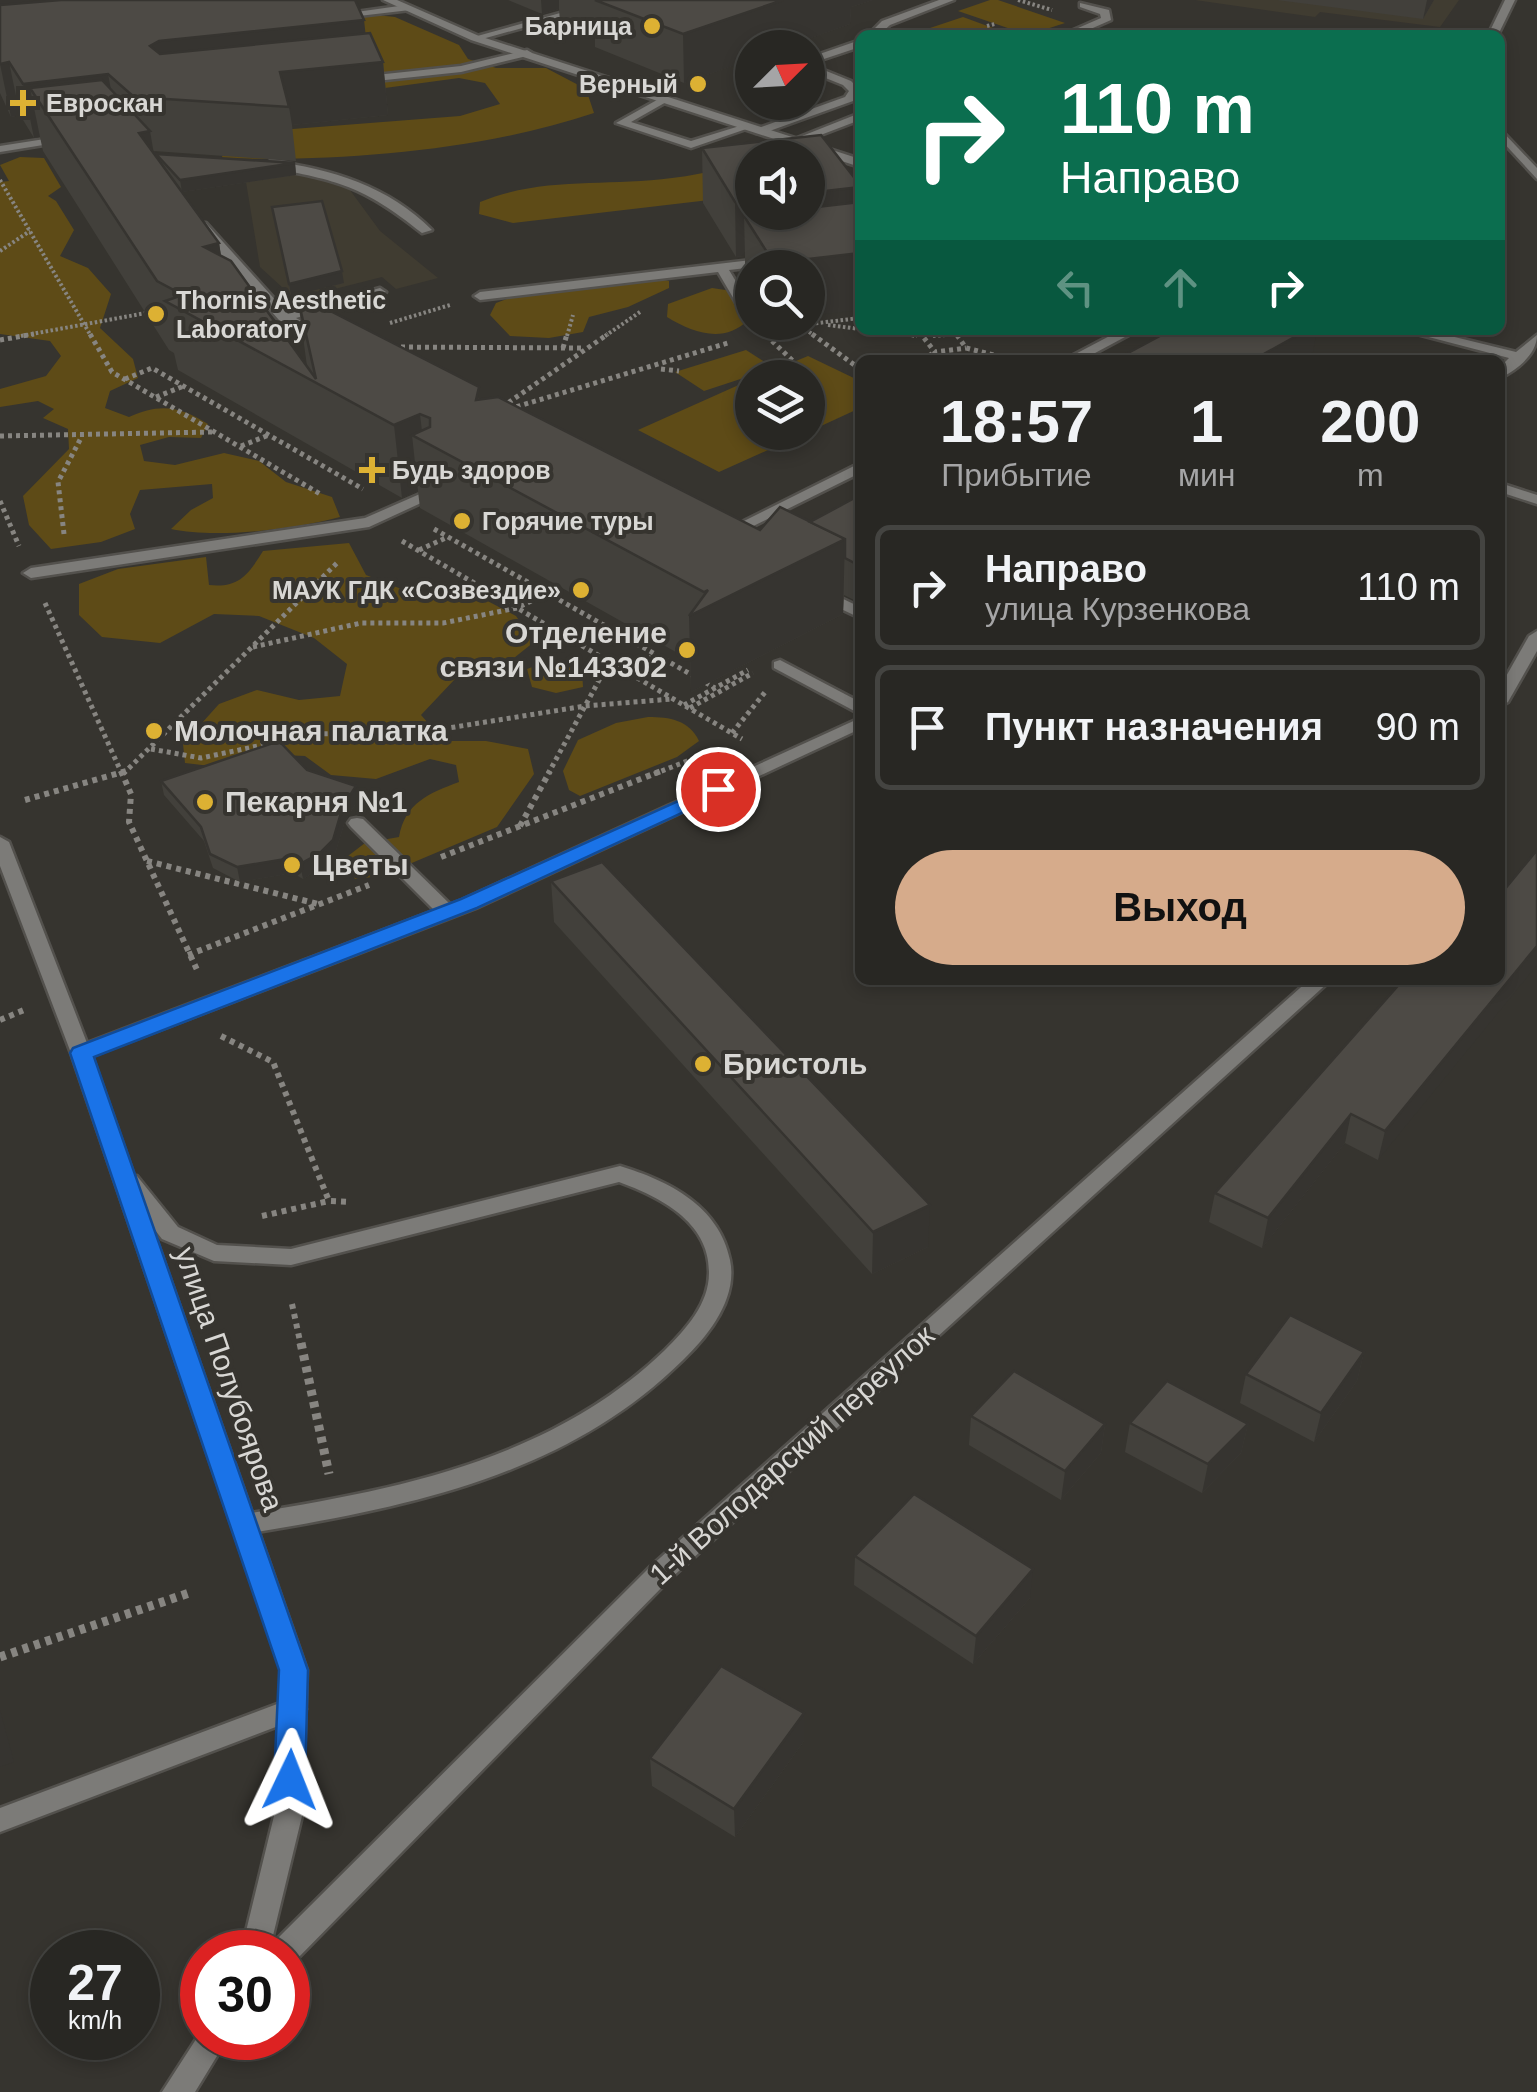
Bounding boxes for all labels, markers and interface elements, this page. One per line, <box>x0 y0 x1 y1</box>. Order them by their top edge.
place label: Барница <box>525 12 633 40</box>
marker: Барница <box>641 15 663 37</box>
north arrow <box>735 30 825 120</box>
map controls <box>735 30 825 450</box>
place label: Верный <box>579 70 678 98</box>
icon: right <box>895 70 1025 200</box>
text: 110 m <box>1060 70 1255 148</box>
marker: Верный <box>687 73 709 95</box>
place label: Евроскан <box>46 89 164 117</box>
marker: Евроскан <box>10 90 36 116</box>
button: sound <box>735 140 825 230</box>
text: Направо <box>1060 152 1240 203</box>
button: search <box>735 250 825 340</box>
icon: left <box>1048 260 1103 315</box>
icon: ahead <box>1153 260 1208 315</box>
icon: right <box>1258 260 1313 315</box>
place label: Thornis Aesthetic Laboratory <box>176 286 386 343</box>
marker: Thornis Aesthetic Laboratory <box>145 303 167 325</box>
button: layers <box>735 360 825 450</box>
text: 18:57 <box>940 388 1093 455</box>
text: 1 <box>1190 388 1223 455</box>
text: 200 <box>1320 388 1420 455</box>
place label: Будь здоров <box>392 456 551 484</box>
text: Прибытие <box>941 457 1092 493</box>
text: мин <box>1178 457 1235 493</box>
text: m <box>1357 457 1384 493</box>
marker: Будь здоров <box>361 459 383 481</box>
place label: Горячие туры <box>482 507 654 535</box>
marker: Горячие туры <box>451 510 473 532</box>
text: Направо <box>985 548 1147 590</box>
icon: right <box>900 560 955 615</box>
text: 110 m <box>1357 566 1460 608</box>
place label: МАУК ГДК «Созвездие» <box>272 576 561 604</box>
marker: МАУК ГДК «Созвездие» <box>570 579 592 601</box>
text: улица Курзенкова <box>985 591 1250 627</box>
place label: Отделение связи №143302 <box>440 616 667 683</box>
marker: Отделение связи №143302 <box>676 639 698 661</box>
icon: arrive <box>900 700 955 755</box>
text: Пункт назначения <box>985 706 1323 748</box>
text: 90 m <box>1376 706 1460 748</box>
place label: Молочная палатка <box>174 714 448 747</box>
marker: Молочная палатка <box>143 720 165 742</box>
pin <box>676 747 761 832</box>
icon: arrive <box>691 762 746 817</box>
place label: Пекарня №1 <box>225 785 407 818</box>
marker: Пекарня №1 <box>194 791 216 813</box>
place label: Цветы <box>312 848 409 881</box>
button: Выход <box>895 850 1465 965</box>
marker: Цветы <box>281 854 303 876</box>
place label: Бристоль <box>723 1047 867 1080</box>
marker: Бристоль <box>692 1053 714 1075</box>
street label: улица Полубоярова <box>169 1243 290 1515</box>
street label: 1-й Володарский переулок <box>643 1318 941 1591</box>
position arrow <box>238 1728 342 1832</box>
speed limit sign: 30 <box>180 1930 310 2060</box>
text: 27 <box>67 1955 123 2011</box>
text: km/h <box>68 2006 122 2034</box>

